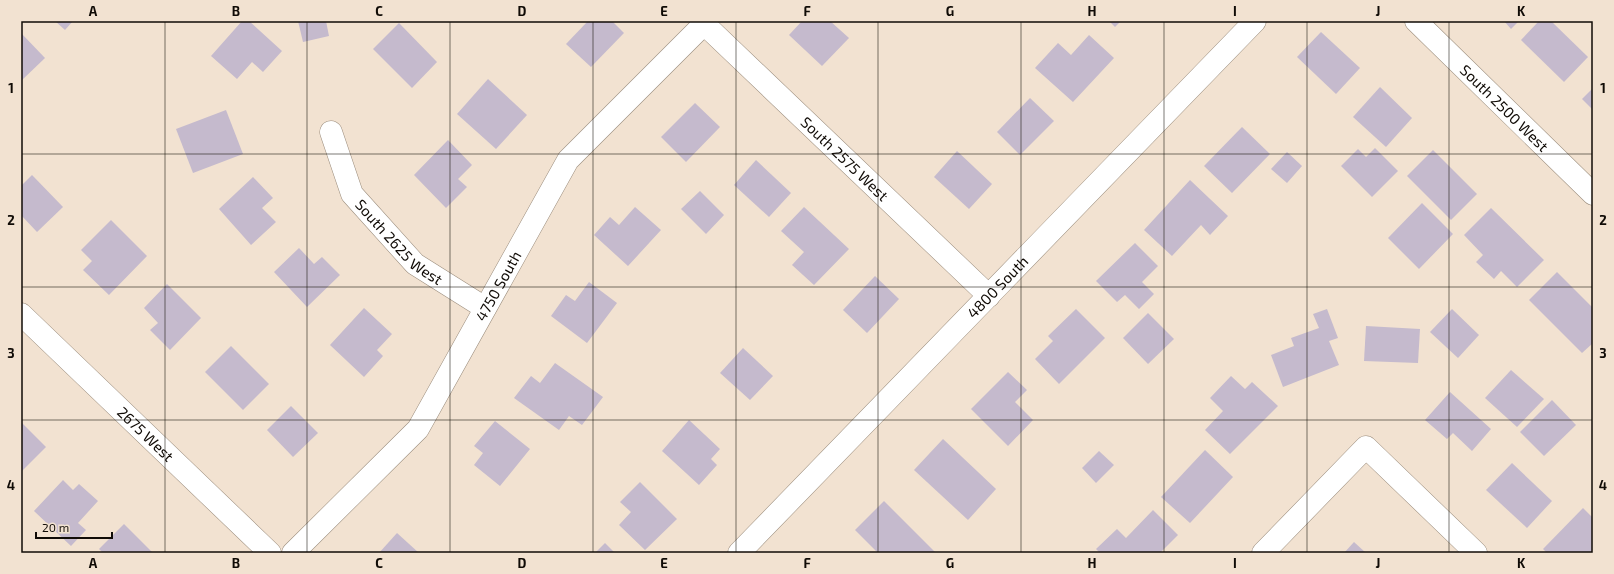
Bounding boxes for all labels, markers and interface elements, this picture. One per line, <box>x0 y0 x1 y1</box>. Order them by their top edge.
text: A <box>89 3 98 19</box>
text: B <box>232 3 240 19</box>
text: C <box>375 3 383 19</box>
text: D <box>518 3 527 19</box>
text: E <box>660 3 668 19</box>
text: F <box>803 3 811 19</box>
text: G <box>946 3 954 19</box>
text: H <box>1088 3 1097 19</box>
text: I <box>1233 3 1237 19</box>
text: J <box>1376 3 1380 19</box>
text: K <box>1517 3 1526 19</box>
street label: South 2500 West <box>1457 61 1553 155</box>
text: 1 <box>8 80 14 96</box>
text: 1 <box>1600 80 1606 96</box>
street label: South 2575 West <box>797 113 893 205</box>
street label: South 2625 West <box>352 195 446 288</box>
text: 2 <box>7 212 15 228</box>
text: 2 <box>1599 212 1607 228</box>
street label: 4750 South <box>471 248 525 324</box>
street label: 4800 South <box>963 252 1032 322</box>
text: 3 <box>7 345 15 361</box>
text: 3 <box>1599 345 1607 361</box>
street label: 2675 West <box>114 403 178 465</box>
text: 4 <box>7 477 15 493</box>
text: 4 <box>1599 477 1607 493</box>
scale bar <box>36 514 112 540</box>
text: 20 m <box>42 520 69 534</box>
text: A <box>89 555 98 571</box>
text: B <box>232 555 240 571</box>
text: C <box>375 555 383 571</box>
text: D <box>518 555 527 571</box>
text: E <box>660 555 668 571</box>
text: F <box>803 555 811 571</box>
text: G <box>946 555 954 571</box>
text: H <box>1088 555 1097 571</box>
text: I <box>1233 555 1237 571</box>
text: J <box>1376 555 1380 571</box>
text: K <box>1517 555 1526 571</box>

